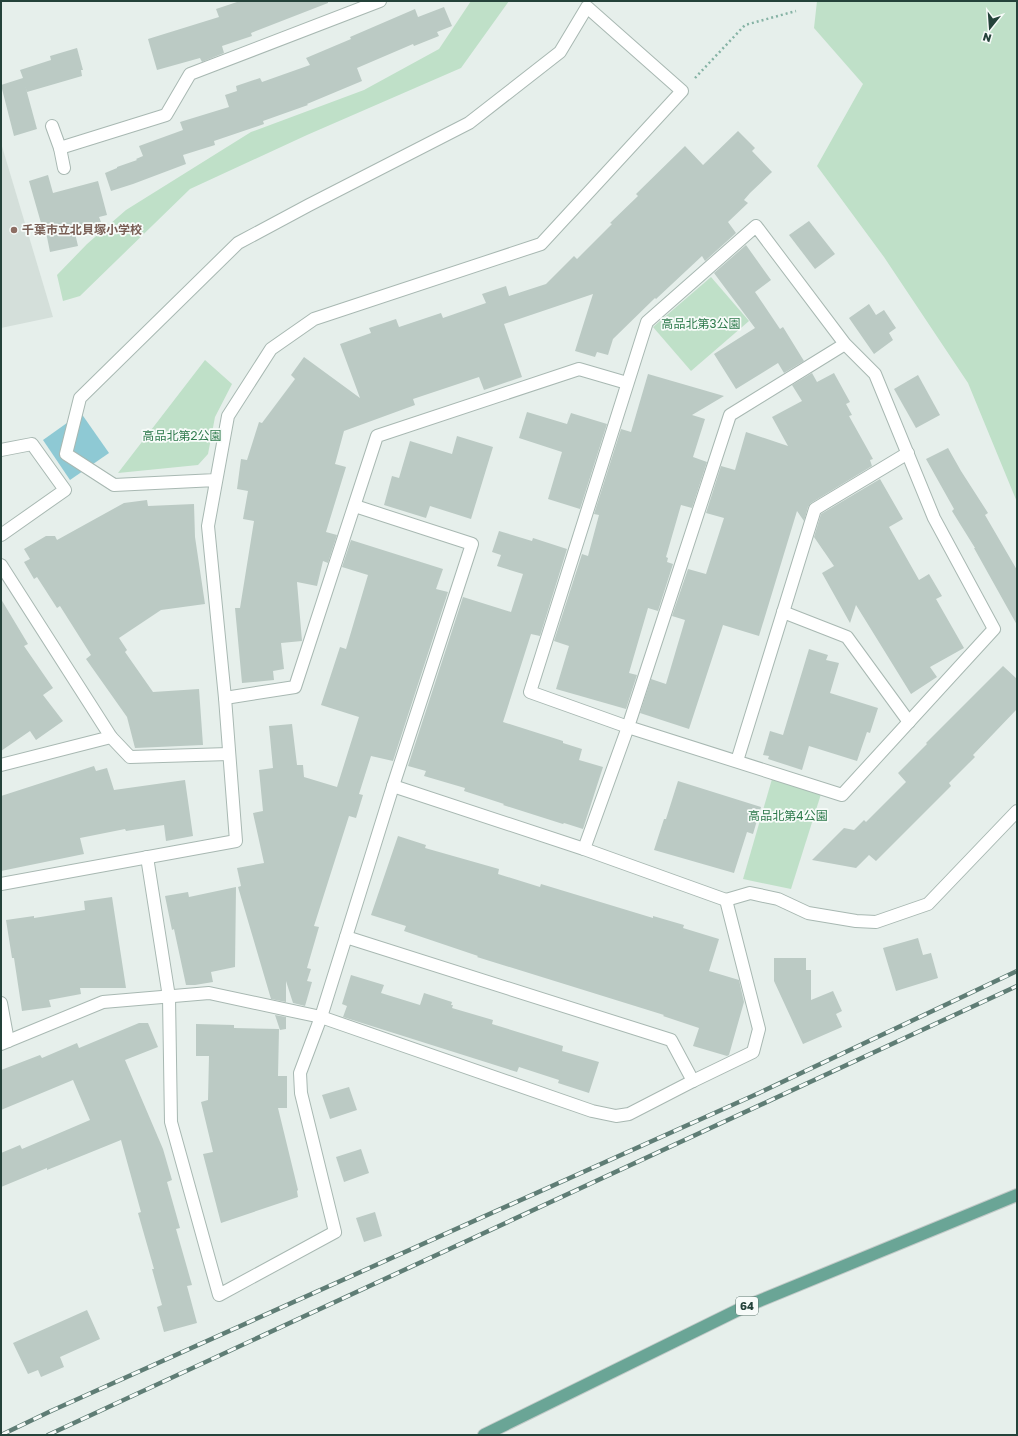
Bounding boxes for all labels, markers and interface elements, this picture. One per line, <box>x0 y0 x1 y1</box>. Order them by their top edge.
north arrow <box>970 8 1010 48</box>
text: N <box>981 31 993 45</box>
place label: 千葉市立北貝塚小学校 <box>22 222 142 237</box>
marker: 千葉市立北貝塚小学校 <box>9 225 19 235</box>
park label: 高品北第3公園 <box>661 316 741 331</box>
park label: 高品北第2公園 <box>143 428 221 443</box>
park label: 高品北第4公園 <box>748 808 828 823</box>
road number: 64 <box>736 1297 758 1315</box>

